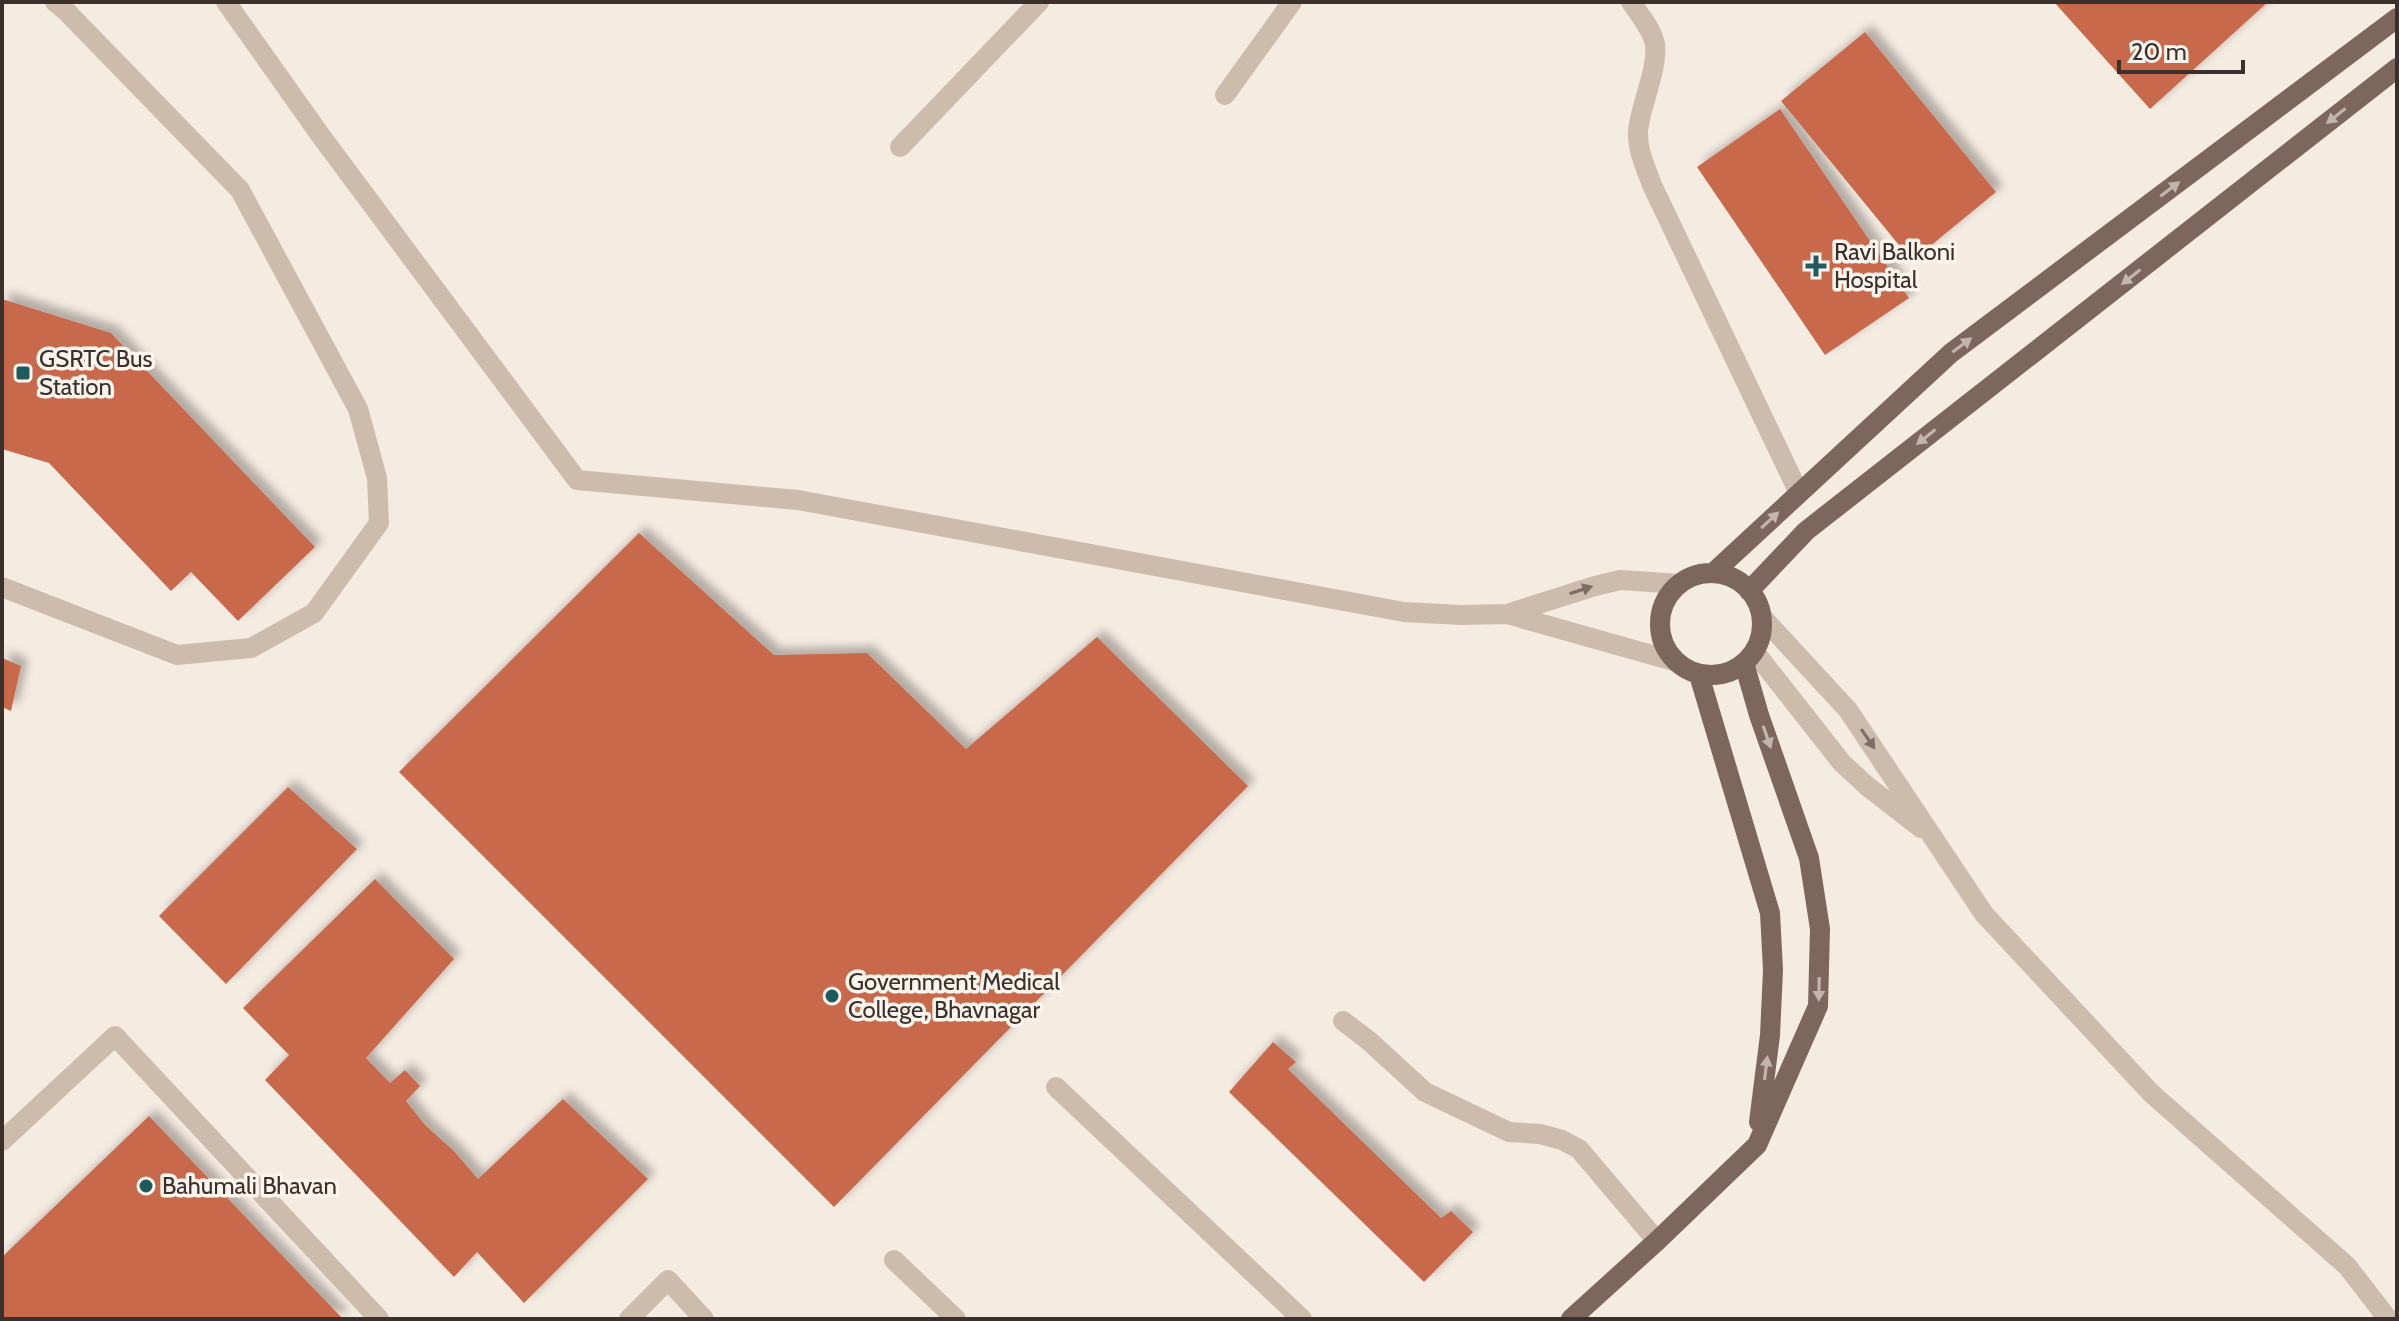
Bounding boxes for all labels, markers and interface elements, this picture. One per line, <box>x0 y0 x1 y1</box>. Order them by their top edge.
scale bar <box>2119 24 2243 74</box>
text: 20 m <box>2131 37 2187 66</box>
one-way arrow <box>2326 108 2346 124</box>
one-way arrow <box>2160 181 2180 197</box>
place label: Ravi Balkoni Hospital <box>1834 237 1955 294</box>
marker: Ravi Balkoni Hospital <box>1805 255 1827 277</box>
one-way arrow <box>2121 268 2141 284</box>
one-way arrow <box>1952 338 1973 354</box>
place label: GSRTC Bus Station <box>39 344 152 401</box>
marker: GSRTC Bus Station <box>14 364 32 382</box>
one-way arrow <box>1916 428 1936 444</box>
one-way arrow <box>1760 512 1779 530</box>
one-way arrow <box>1570 583 1594 596</box>
one-way arrow <box>1762 726 1774 750</box>
one-way arrow <box>1860 728 1875 749</box>
place label: Government Medical College, Bhavnagar <box>848 967 1060 1024</box>
one-way arrow <box>1812 977 1825 1002</box>
marker: Government Medical College, Bhavnagar <box>823 987 841 1005</box>
one-way arrow <box>1760 1055 1773 1080</box>
place label: Bahumali Bhavan <box>162 1171 337 1200</box>
marker: Bahumali Bhavan <box>137 1177 155 1195</box>

